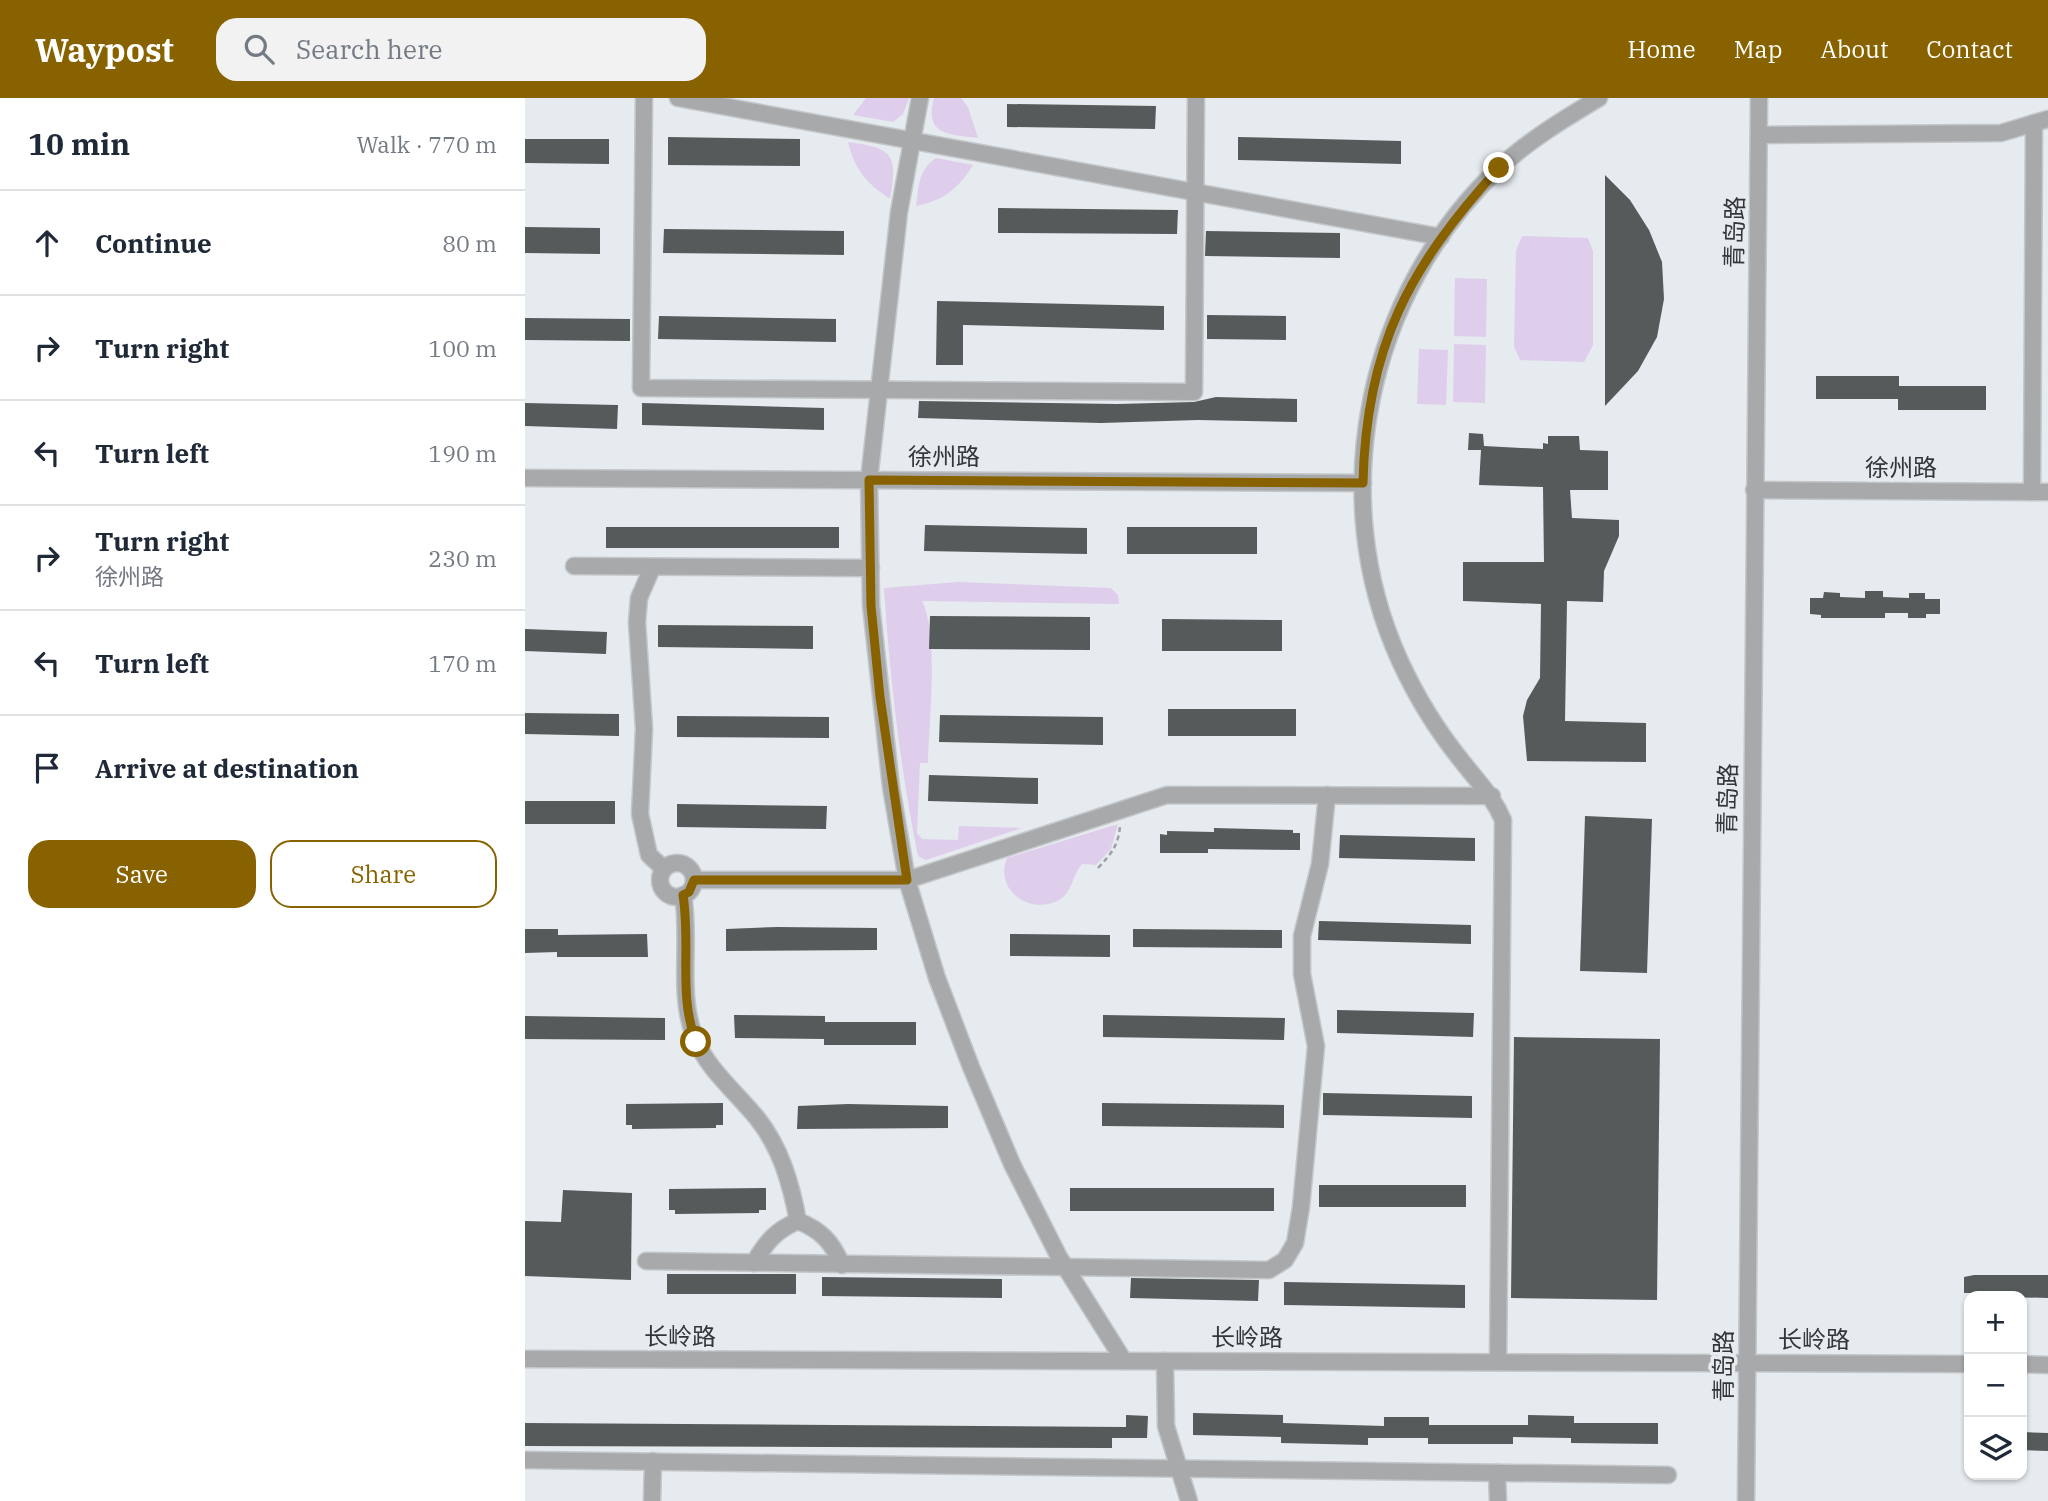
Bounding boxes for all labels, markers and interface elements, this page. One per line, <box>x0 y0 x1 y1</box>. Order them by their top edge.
search box <box>216 18 706 81</box>
text: Waypost <box>35 28 174 71</box>
icon: search <box>240 30 278 68</box>
text: Search here <box>296 32 442 66</box>
text: Home <box>1628 33 1696 65</box>
text: Map <box>1734 33 1782 65</box>
text: About <box>1820 33 1888 65</box>
text: Contact <box>1926 33 2013 65</box>
text: 10 min <box>28 124 130 163</box>
text: Walk · 770 m <box>356 129 497 159</box>
route end <box>1483 152 1514 183</box>
street label: 青岛路 <box>1717 196 1751 268</box>
icon: ahead <box>28 224 66 262</box>
text: Continue <box>95 226 212 260</box>
text: 80 m <box>442 228 497 258</box>
icon: right <box>28 329 66 367</box>
text: Turn right <box>95 331 229 365</box>
text: 100 m <box>428 333 497 363</box>
icon: left <box>28 434 66 472</box>
text: Turn left <box>95 436 209 470</box>
text: 190 m <box>428 438 497 468</box>
street label: 徐州路 <box>908 440 980 472</box>
street label: 徐州路 <box>1865 451 1937 483</box>
text: Turn right <box>95 524 229 558</box>
icon: right <box>28 539 66 577</box>
text: 230 m <box>428 543 497 573</box>
text: 徐州路 <box>95 561 164 591</box>
icon: left <box>28 644 66 682</box>
text: Turn left <box>95 646 209 680</box>
text: 170 m <box>428 648 497 678</box>
icon: arrive <box>28 749 66 787</box>
text: Arrive at destination <box>95 751 359 785</box>
street label: 青岛路 <box>1710 763 1744 835</box>
button: Save <box>28 840 256 908</box>
button: Share <box>270 840 497 908</box>
route start <box>680 1026 711 1057</box>
map controls <box>1964 1291 2027 1480</box>
button: + <box>1964 1291 2027 1354</box>
street label: 长岭路 <box>644 1320 716 1352</box>
street label: 长岭路 <box>1211 1321 1283 1353</box>
street label: 长岭路 <box>1778 1323 1850 1355</box>
street label: 青岛路 <box>1707 1330 1739 1402</box>
button: − <box>1964 1354 2027 1417</box>
button: layers <box>1964 1417 2027 1480</box>

